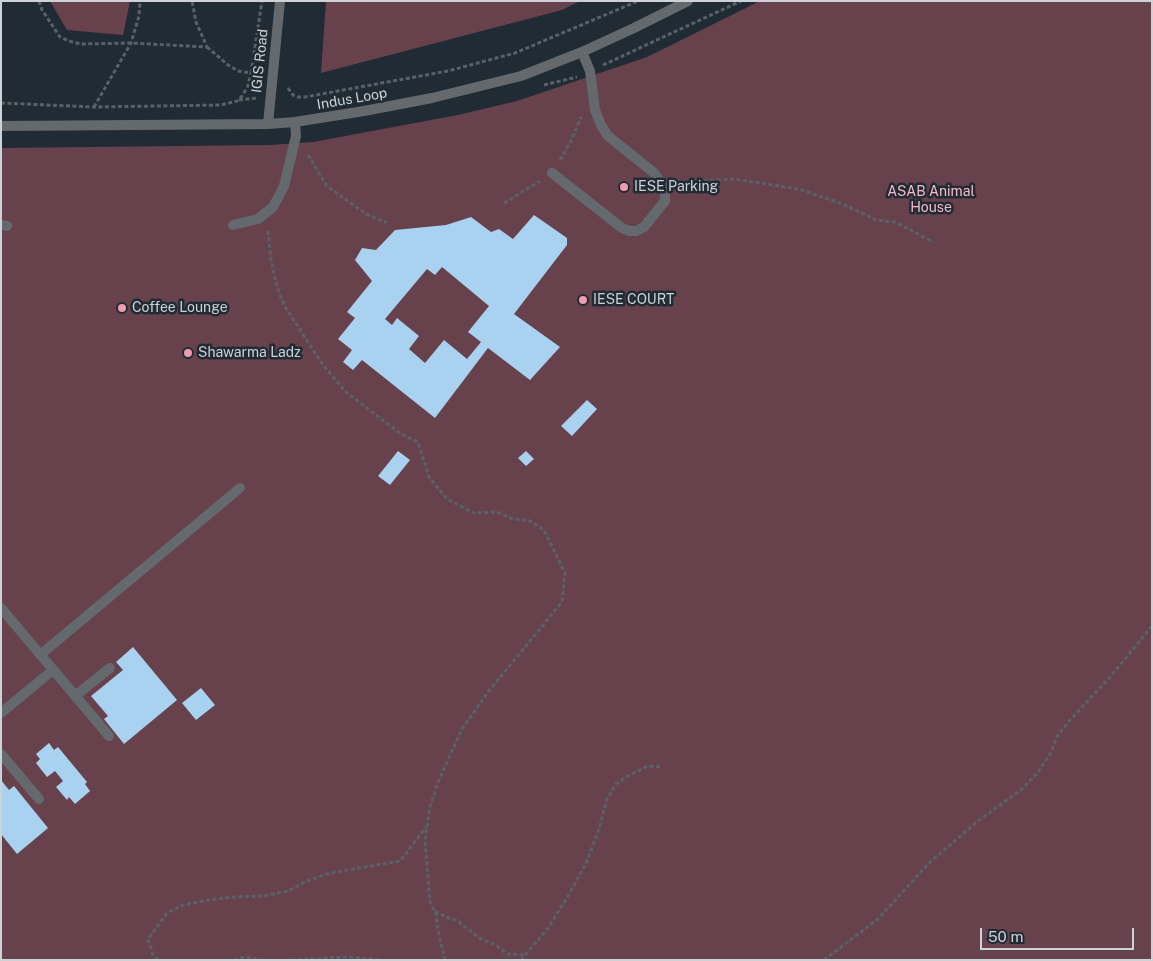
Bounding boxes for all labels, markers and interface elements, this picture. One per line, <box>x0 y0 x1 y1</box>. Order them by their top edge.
street label: IGIS Road <box>248 28 272 94</box>
street label: Indus Loop <box>316 85 388 113</box>
place label: IESE Parking <box>634 179 718 195</box>
marker: IESE Parking <box>618 181 630 193</box>
park label: ASAB Animal House <box>887 184 975 216</box>
place label: IESE COURT <box>593 292 674 308</box>
marker: IESE COURT <box>577 294 589 306</box>
place label: Coffee Lounge <box>132 300 228 316</box>
marker: Coffee Lounge <box>116 302 128 314</box>
place label: Shawarma Ladz <box>198 345 301 361</box>
marker: Shawarma Ladz <box>182 347 194 359</box>
scale bar <box>983 918 1137 950</box>
text: 50 m <box>988 928 1023 945</box>

